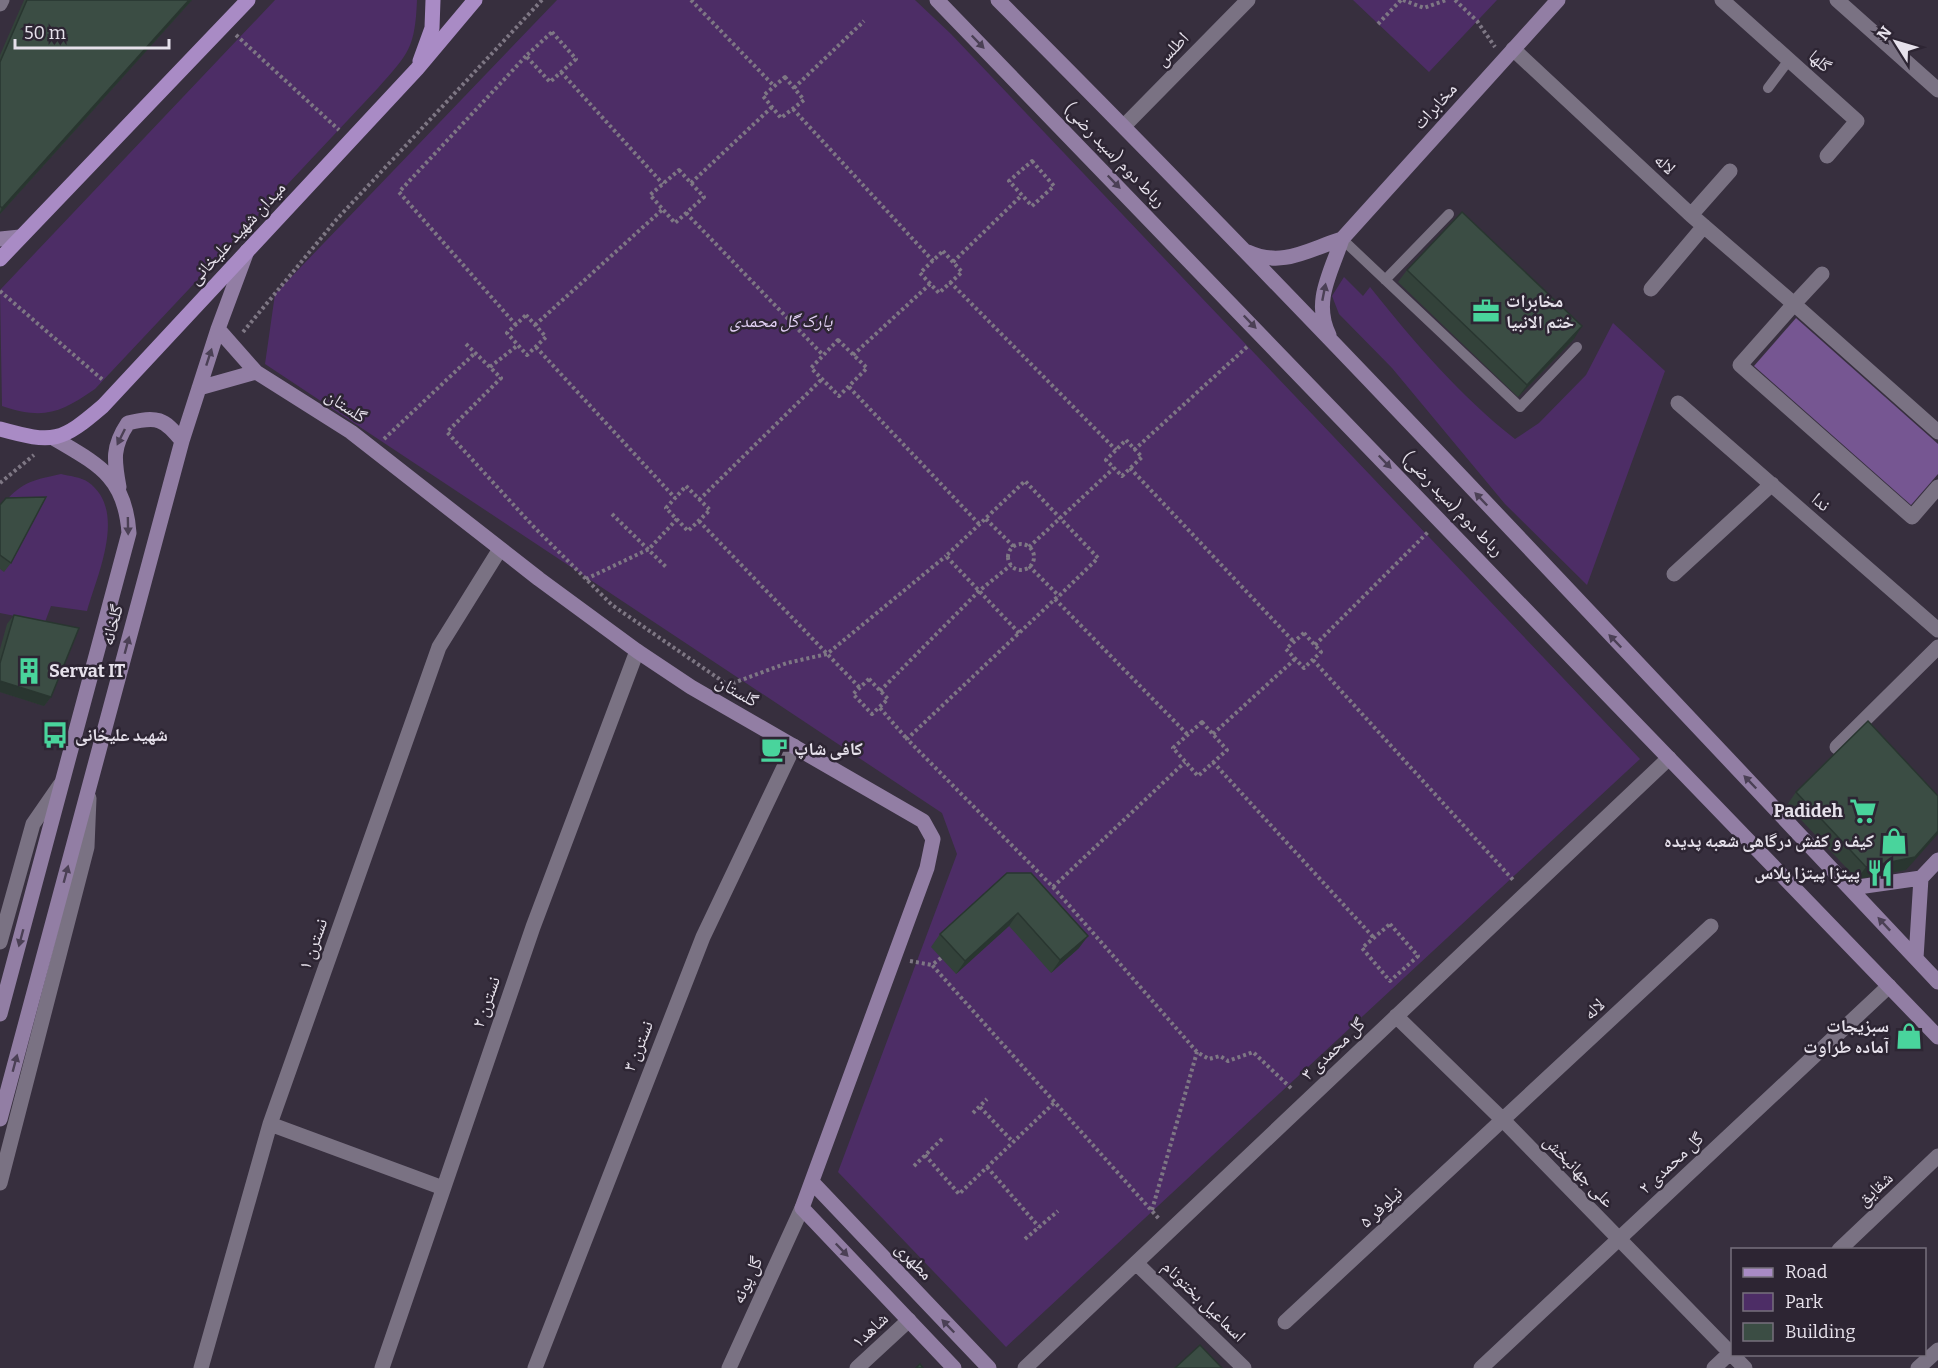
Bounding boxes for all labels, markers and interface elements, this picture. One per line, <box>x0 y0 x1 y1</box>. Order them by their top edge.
scale bar <box>15 12 170 50</box>
north arrow <box>1866 12 1926 72</box>
text: 50 m <box>24 22 66 44</box>
text: N <box>1873 23 1896 44</box>
street label: اطلس <box>1151 27 1193 71</box>
one-way arrow <box>971 34 985 49</box>
street label: گلها <box>1804 45 1836 77</box>
street label: مخابرات <box>1408 78 1462 134</box>
street label: رباط دوم (سید رضی) <box>1059 98 1171 213</box>
street label: لاله <box>1650 149 1680 179</box>
one-way arrow <box>1107 174 1121 189</box>
street label: میدان شهید علیخانی <box>184 177 290 289</box>
one-way arrow <box>1320 283 1329 302</box>
place label: مخابرات ختم الانبیا <box>1506 290 1575 334</box>
office icon: مخابرات ختم الانبیا <box>1471 296 1501 326</box>
park label: پارک گل محمدی <box>729 310 833 332</box>
one-way arrow <box>1243 314 1257 329</box>
one-way arrow <box>205 348 214 366</box>
street label: گلستان <box>321 384 371 428</box>
one-way arrow <box>116 428 125 445</box>
street label: رباط دوم (سید رضی) <box>1397 447 1509 562</box>
one-way arrow <box>1378 455 1392 469</box>
street label: ندا <box>1807 488 1835 516</box>
one-way arrow <box>1474 492 1488 507</box>
one-way arrow <box>123 517 133 536</box>
street label: گلخانه <box>96 602 128 648</box>
one-way arrow <box>1609 634 1623 648</box>
one-way arrow <box>123 636 133 655</box>
building icon: Servat IT <box>14 656 44 686</box>
place label: Servat IT <box>49 660 125 682</box>
street label: گلستان <box>712 670 763 712</box>
bus stop icon: شهید علیخانی <box>40 720 70 750</box>
place label: شهید علیخانی <box>75 724 168 746</box>
cafe icon: کافی شاپ <box>759 734 789 764</box>
place label: کافی شاپ <box>794 738 863 760</box>
one-way arrow <box>1743 774 1757 789</box>
supermarket icon: Padideh <box>1848 796 1878 826</box>
place label: Padideh <box>1774 800 1844 822</box>
shop icon: کیف و کفش درگاهی شعبه پدیده <box>1879 826 1909 856</box>
place label: کیف و کفش درگاهی شعبه پدیده <box>1664 830 1874 852</box>
restaurant icon: پیتزا پیتزا پلاس <box>1865 858 1895 888</box>
place label: پیتزا پیتزا پلاس <box>1754 862 1860 884</box>
one-way arrow <box>62 865 71 883</box>
street label: نسترن ۱ <box>294 915 332 973</box>
one-way arrow <box>1877 916 1891 931</box>
one-way arrow <box>15 929 25 947</box>
street label: نسترن ۲ <box>467 973 505 1031</box>
street label: لاله <box>1579 994 1609 1024</box>
street label: گل محمدی ۳ <box>1296 1013 1370 1085</box>
place label: سبزیجات آماده طراوت <box>1803 1015 1889 1058</box>
street label: نسترن ۳ <box>618 1017 658 1075</box>
shop icon: سبزیجات آماده طراوت <box>1894 1021 1924 1051</box>
one-way arrow <box>11 1054 20 1072</box>
street label: گل محمدی ۲ <box>1634 1127 1708 1199</box>
street label: علی جهانبخش <box>1539 1130 1619 1212</box>
street label: شقایق <box>1852 1167 1898 1211</box>
street label: نیلوفر ۵ <box>1355 1182 1407 1232</box>
street label: مطهری <box>891 1237 937 1285</box>
one-way arrow <box>835 1243 849 1258</box>
legend <box>1731 1248 1926 1356</box>
street label: گل پونه <box>727 1252 768 1307</box>
street label: اسماعیل بختونام <box>1157 1256 1251 1347</box>
text: Road <box>1785 1261 1828 1283</box>
text: Park <box>1785 1291 1824 1313</box>
street label: شاهد۱ <box>847 1308 893 1352</box>
one-way arrow <box>942 1319 956 1333</box>
text: Building <box>1785 1321 1856 1343</box>

